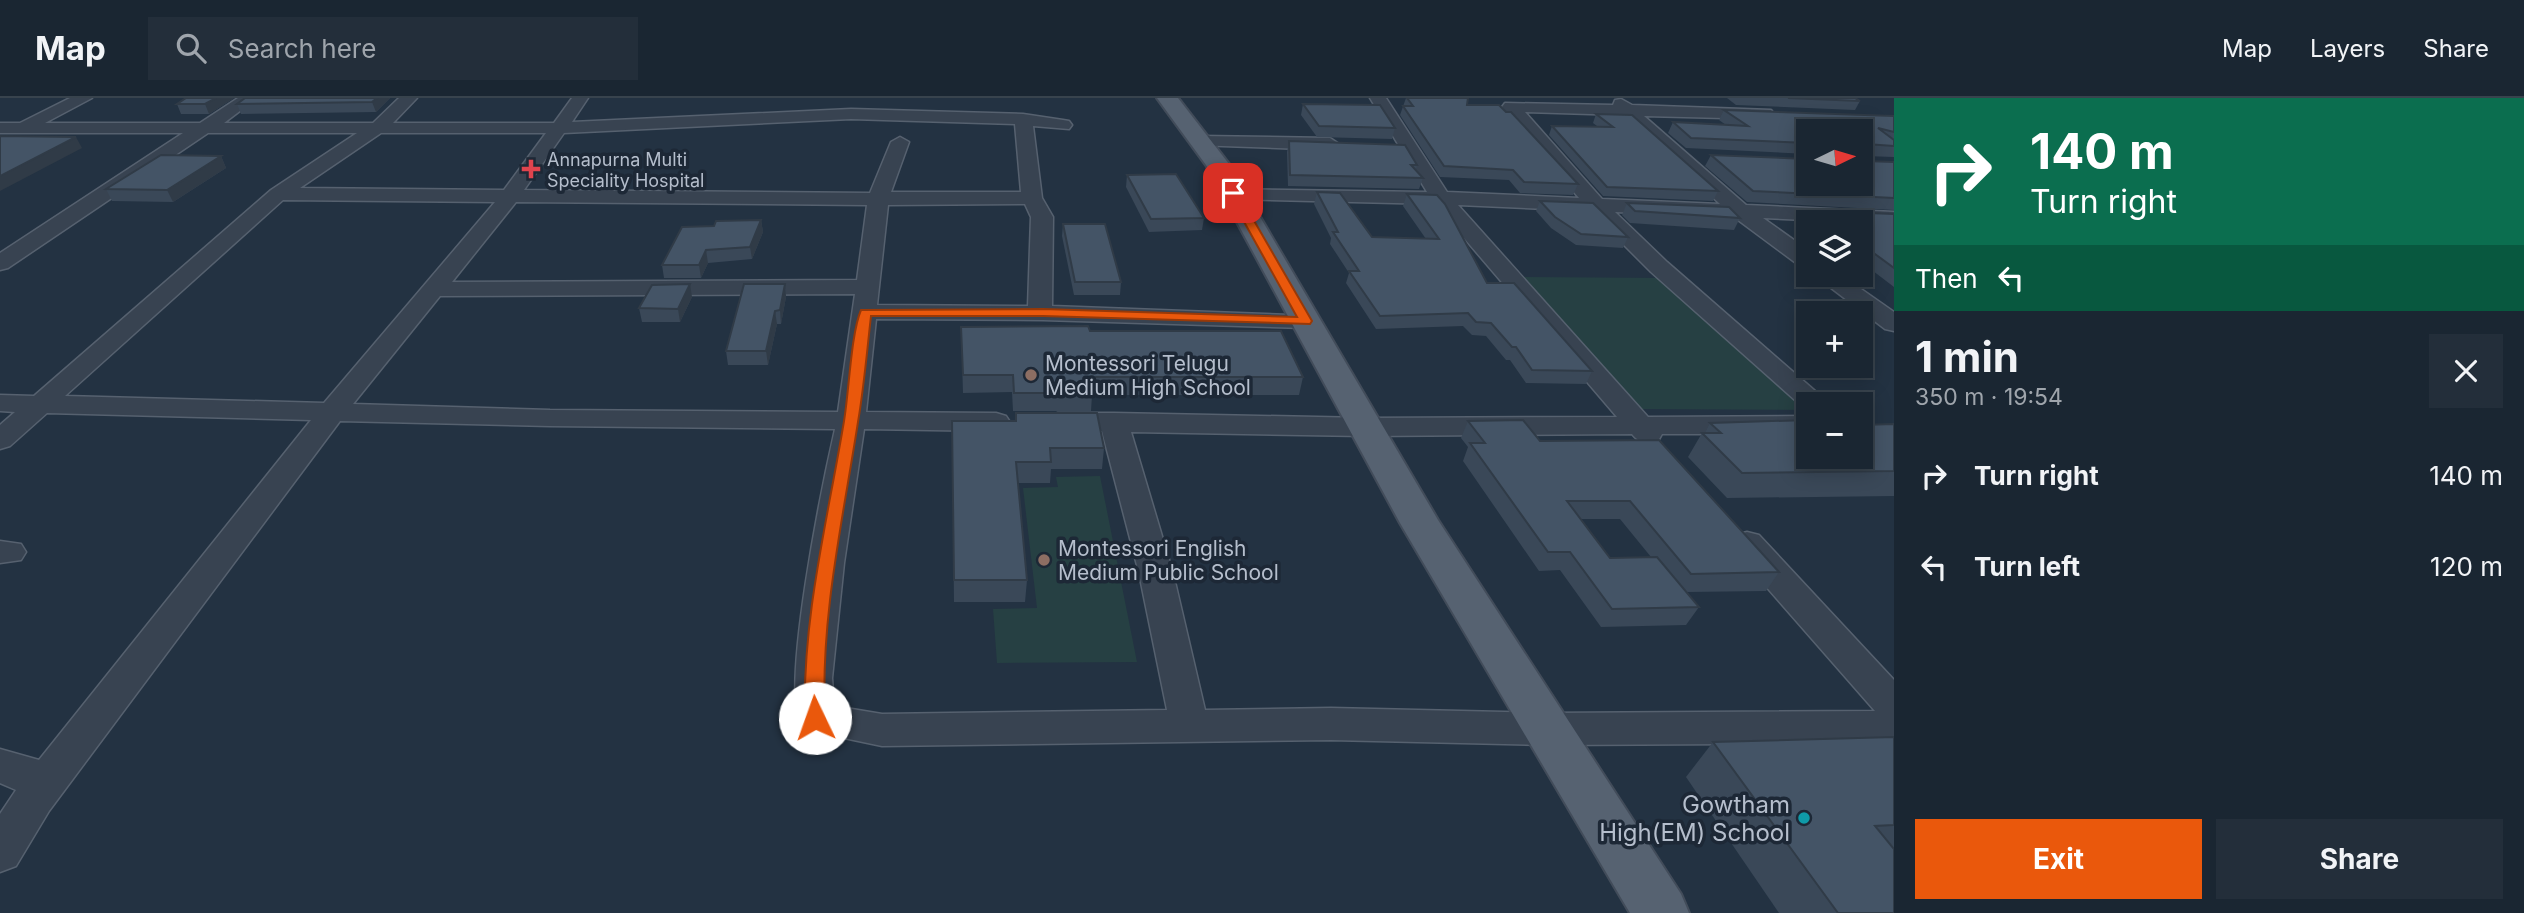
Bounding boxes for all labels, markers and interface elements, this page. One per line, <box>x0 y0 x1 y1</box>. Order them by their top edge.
search box <box>148 17 638 80</box>
text: Map <box>35 28 106 68</box>
icon: search <box>172 29 210 67</box>
text: Search here <box>228 33 376 64</box>
text: Map <box>2222 34 2272 63</box>
text: Layers <box>2310 34 2385 63</box>
text: Share <box>2423 34 2489 63</box>
north arrow <box>1796 119 1872 196</box>
map controls <box>1796 119 1873 469</box>
text: 140 m <box>2030 122 2174 181</box>
icon: right <box>1915 126 2006 217</box>
place label: Annapurna Multi Speciality Hospital <box>547 149 704 191</box>
marker: Annapurna Multi Speciality Hospital <box>521 159 541 179</box>
pin <box>1203 163 1263 223</box>
icon: arrive <box>1214 174 1252 212</box>
text: Turn right <box>2030 182 2177 221</box>
button: layers <box>1796 210 1873 287</box>
icon: left <box>1992 259 2030 297</box>
text: Then <box>1915 263 1978 294</box>
button: + <box>1796 301 1873 378</box>
text: 1 min <box>1915 331 2019 382</box>
button: close <box>2429 334 2503 408</box>
place label: Montessori Telugu Medium High School <box>1045 351 1251 400</box>
marker: Montessori Telugu Medium High School <box>1023 367 1039 383</box>
text: 350 m · 19:54 <box>1915 383 2063 411</box>
button: − <box>1796 392 1873 469</box>
icon: right <box>1915 457 1953 495</box>
text: Turn right <box>1974 460 2099 491</box>
text: 140 m <box>2429 460 2503 491</box>
place label: Montessori English Medium Public School <box>1058 536 1279 585</box>
icon: left <box>1915 548 1953 586</box>
text: Turn left <box>1974 551 2080 582</box>
text: 120 m <box>2430 551 2503 582</box>
marker: Montessori English Medium Public School <box>1036 552 1052 568</box>
position arrow <box>778 681 852 755</box>
place label: Gowtham High(EM) School <box>1599 790 1790 847</box>
marker: Gowtham High(EM) School <box>1796 810 1812 826</box>
button: Exit <box>1915 819 2202 899</box>
button: Share <box>2216 819 2503 899</box>

